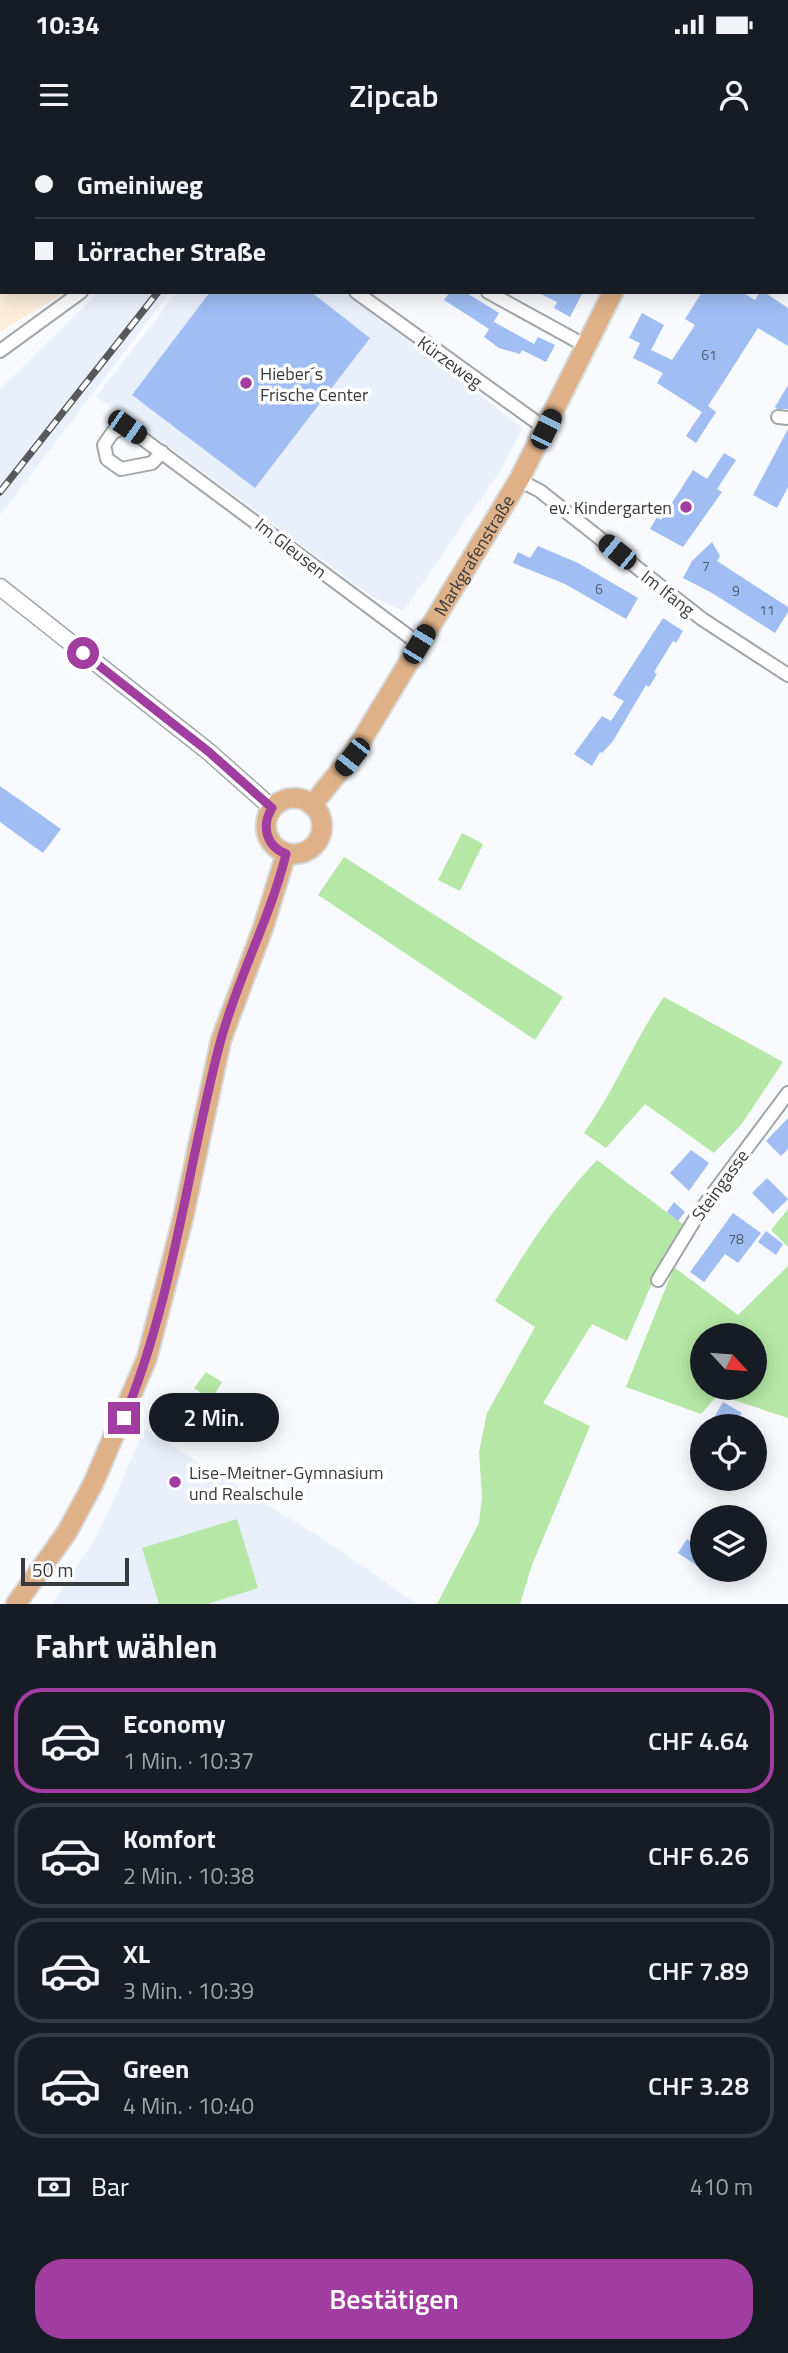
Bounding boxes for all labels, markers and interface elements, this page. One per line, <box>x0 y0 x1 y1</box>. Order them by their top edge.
text: 10:34 <box>35 5 100 44</box>
text: Zipcab <box>349 71 439 119</box>
icon: menu <box>35 76 73 114</box>
icon: person <box>715 76 753 114</box>
text: Gmeiniweg <box>77 165 203 204</box>
text: Lörracher Straße <box>77 232 266 271</box>
street label: Kürzeweg <box>412 329 488 395</box>
house number: 61 <box>701 344 717 365</box>
place label: Hieber´s Frische Center <box>260 360 368 408</box>
marker: Hieber´s Frische Center <box>238 375 254 391</box>
car <box>104 406 151 448</box>
car <box>528 406 565 452</box>
street label: Markgrafenstraße <box>426 489 521 621</box>
place label: ev. Kindergarten <box>549 494 672 521</box>
marker: ev. Kindergarten <box>678 499 694 515</box>
street label: Im Gleusen <box>249 511 333 585</box>
car <box>595 531 640 573</box>
house number: 7 <box>702 555 710 576</box>
street label: Im Ifang <box>635 563 701 623</box>
house number: 6 <box>595 578 603 599</box>
house number: 9 <box>732 580 740 601</box>
house number: 11 <box>759 599 775 620</box>
car <box>400 621 439 667</box>
route start <box>67 637 99 669</box>
car <box>331 734 374 780</box>
street label: Steingasse <box>685 1144 755 1226</box>
house number: 78 <box>728 1228 744 1249</box>
north arrow <box>690 1323 766 1400</box>
map controls <box>690 1323 767 1582</box>
callout: 2 Min. <box>148 1394 278 1442</box>
text: 2 Min. <box>183 1400 245 1435</box>
route end <box>108 1402 140 1434</box>
button: locate <box>690 1414 767 1491</box>
place label: Lise-Meitner-Gymnasium und Realschule <box>189 1459 384 1507</box>
marker: Lise-Meitner-Gymnasium und Realschule <box>167 1474 183 1490</box>
button: layers <box>690 1505 767 1582</box>
scale bar <box>21 1555 130 1587</box>
text: 50 m <box>32 1555 73 1584</box>
text: Fahrt wählen <box>35 1622 218 1670</box>
text: Economy <box>123 1704 225 1743</box>
icon: car <box>39 1709 102 1772</box>
text: CHF 4.64 <box>648 1721 749 1760</box>
text: 1 Min. · 10:37 <box>123 1743 254 1778</box>
text: Komfort <box>123 1819 216 1858</box>
icon: car <box>39 1824 102 1887</box>
text: CHF 6.26 <box>648 1836 749 1875</box>
text: 2 Min. · 10:38 <box>123 1858 254 1893</box>
text: XL <box>123 1934 150 1973</box>
icon: car <box>39 1939 102 2002</box>
text: CHF 7.89 <box>648 1951 749 1990</box>
text: 3 Min. · 10:39 <box>123 1973 254 2008</box>
text: Green <box>123 2049 189 2088</box>
icon: car <box>39 2054 102 2117</box>
text: CHF 3.28 <box>648 2066 749 2105</box>
text: 4 Min. · 10:40 <box>123 2088 254 2123</box>
text: Bar <box>91 2167 129 2206</box>
icon: cash <box>35 2168 73 2206</box>
text: 410 m <box>690 2169 753 2204</box>
button: Bestätigen <box>35 2259 753 2339</box>

